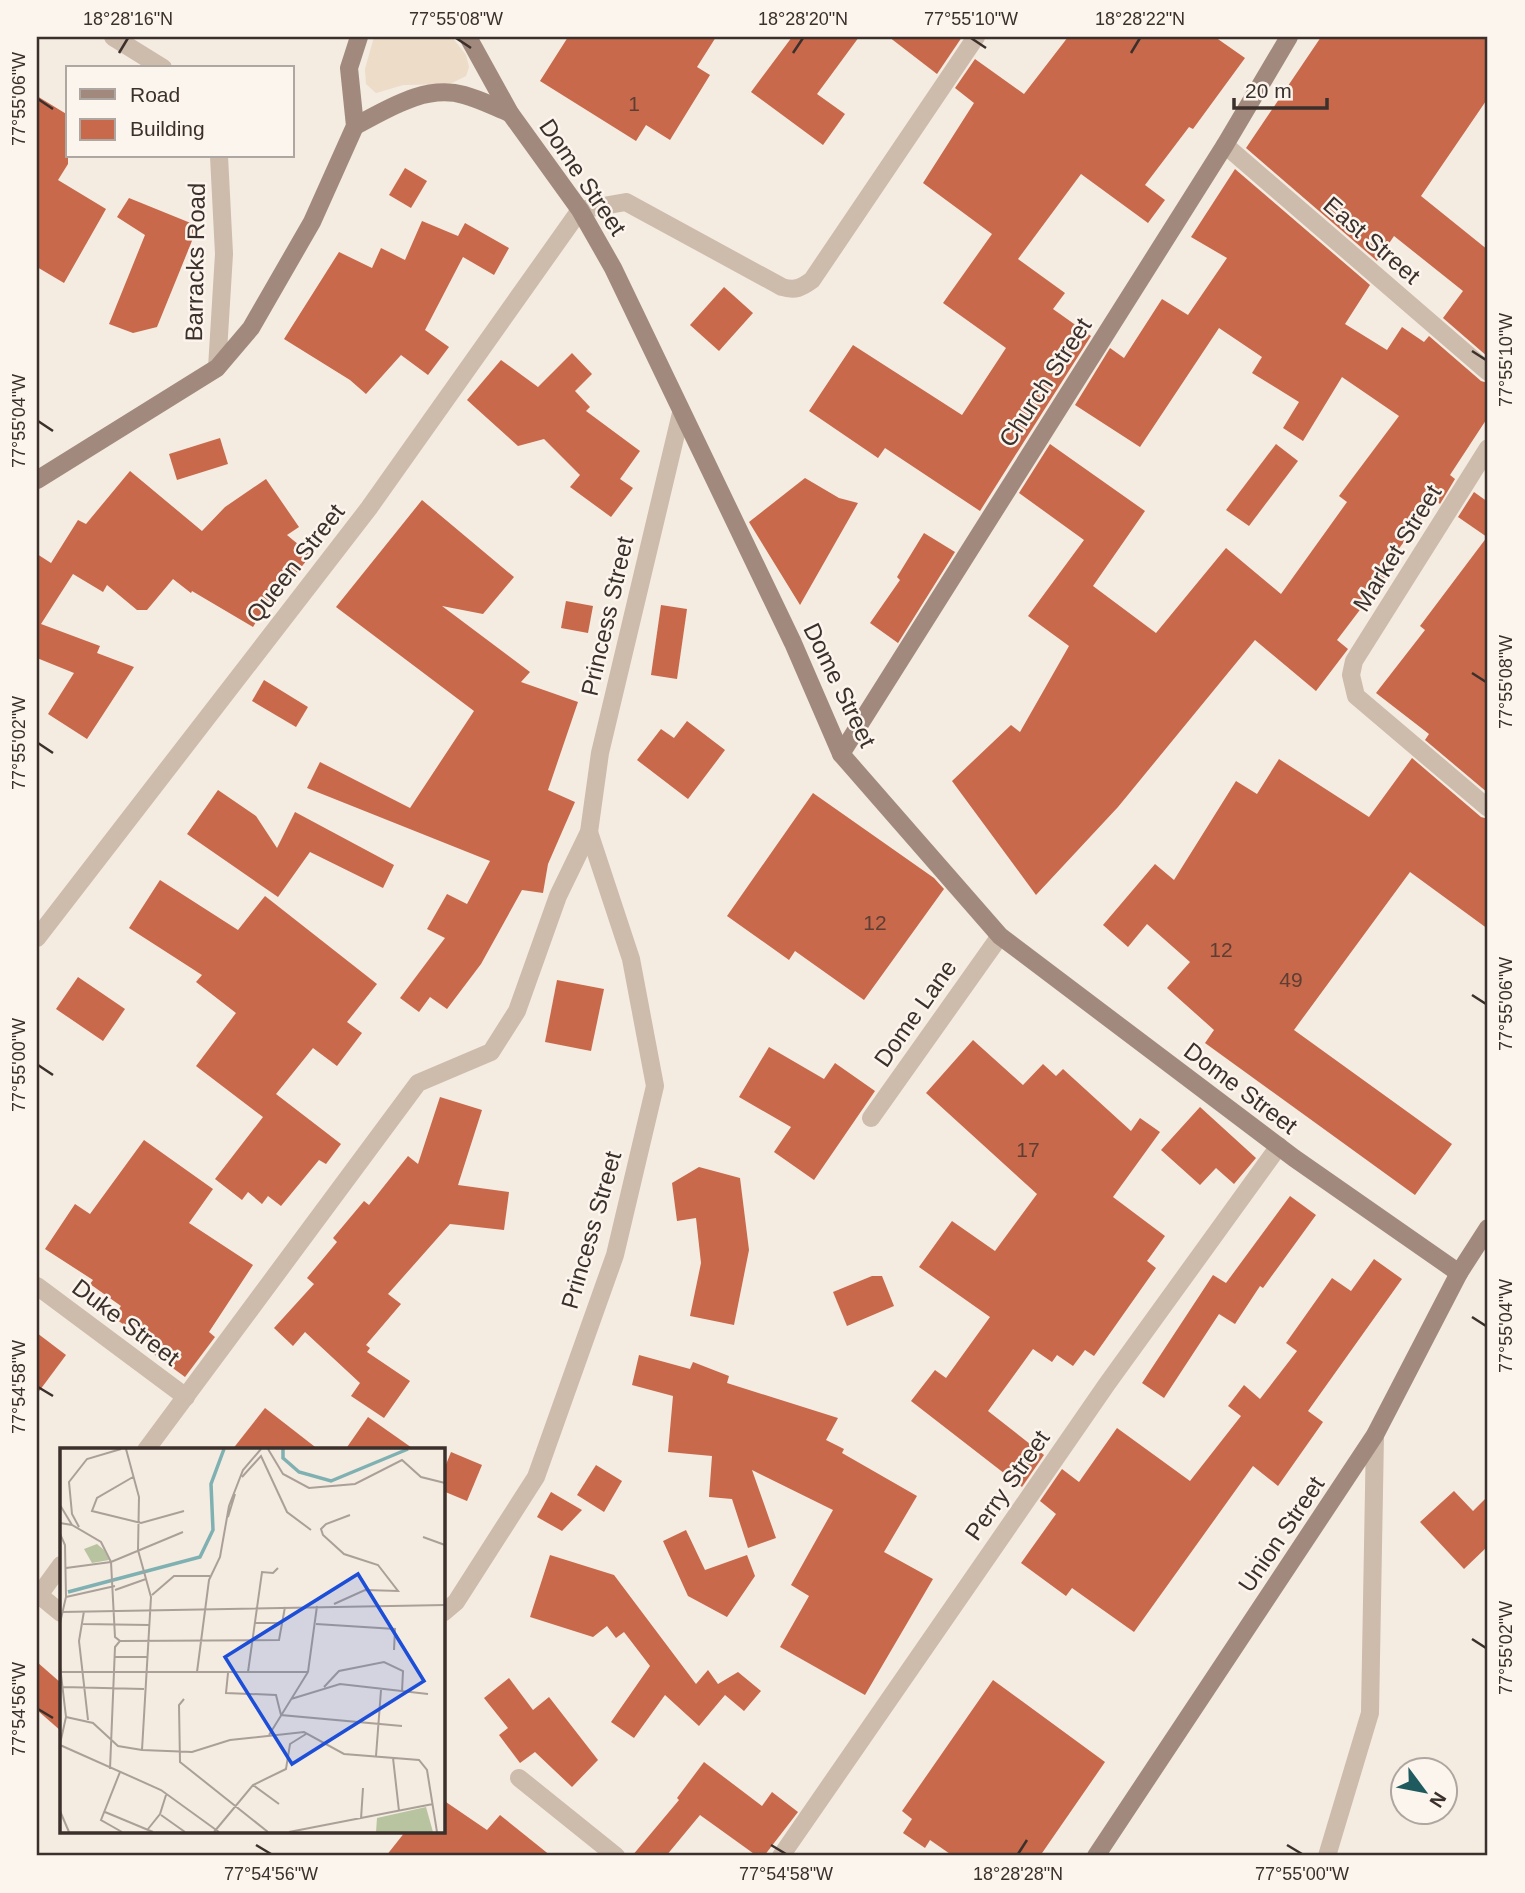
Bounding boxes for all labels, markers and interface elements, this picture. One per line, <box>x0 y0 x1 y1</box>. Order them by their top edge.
text: 18°28'16"N <box>83 9 173 29</box>
text: 77°55'08"W <box>409 9 503 29</box>
text: 18°28'20"N <box>758 9 848 29</box>
text: 77°55'10"W <box>924 9 1018 29</box>
text: 18°28'22"N <box>1095 9 1185 29</box>
text: 77°55'06"W <box>9 52 29 146</box>
legend <box>66 66 294 158</box>
scale bar <box>1234 66 1327 110</box>
text: 20 m <box>1245 79 1292 102</box>
text: Road <box>130 83 180 106</box>
house number: 1 <box>628 92 640 115</box>
street label: Dome Street <box>534 114 632 241</box>
text: Building <box>130 117 205 140</box>
street label: Barracks Road <box>180 182 210 342</box>
street label: East Street <box>1318 191 1426 289</box>
street label: Church Street <box>993 312 1097 451</box>
text: 77°55'10"W <box>1496 313 1516 407</box>
text: 77°55'04"W <box>9 374 29 468</box>
street label: Market Street <box>1347 479 1447 616</box>
street label: Queen Street <box>240 498 350 628</box>
street label: Princess Street <box>576 533 639 698</box>
street label: Dome Street <box>798 619 882 752</box>
text: 77°55'08"W <box>1496 635 1516 729</box>
text: 77°55'02"W <box>9 696 29 790</box>
house number: 12 <box>863 911 887 934</box>
house number: 12 <box>1209 938 1233 961</box>
street label: Dome Lane <box>868 954 962 1072</box>
text: 77°55'06"W <box>1496 957 1516 1051</box>
house number: 49 <box>1279 968 1303 991</box>
text: 77°55'00"W <box>9 1018 29 1112</box>
street label: Dome Street <box>1179 1037 1303 1140</box>
house number: 17 <box>1016 1138 1040 1161</box>
street label: Princess Street <box>556 1148 626 1312</box>
street label: Duke Street <box>67 1273 185 1371</box>
text: 77°55'04"W <box>1496 1279 1516 1373</box>
text: 77°54'58"W <box>9 1340 29 1434</box>
street label: Perry Street <box>959 1425 1055 1545</box>
inset map <box>60 1448 444 1834</box>
street label: Union Street <box>1233 1471 1330 1597</box>
text: 77°55'02"W <box>1496 1601 1516 1695</box>
text: 77°54'56"W <box>9 1662 29 1756</box>
north arrow <box>1388 1756 1458 1826</box>
text: N <box>1425 1788 1451 1811</box>
text: 77°54'56"W <box>224 1864 318 1884</box>
text: 77°54'58"W <box>739 1864 833 1884</box>
text: 18°28'28"N <box>973 1864 1063 1884</box>
text: 77°55'00"W <box>1255 1864 1349 1884</box>

